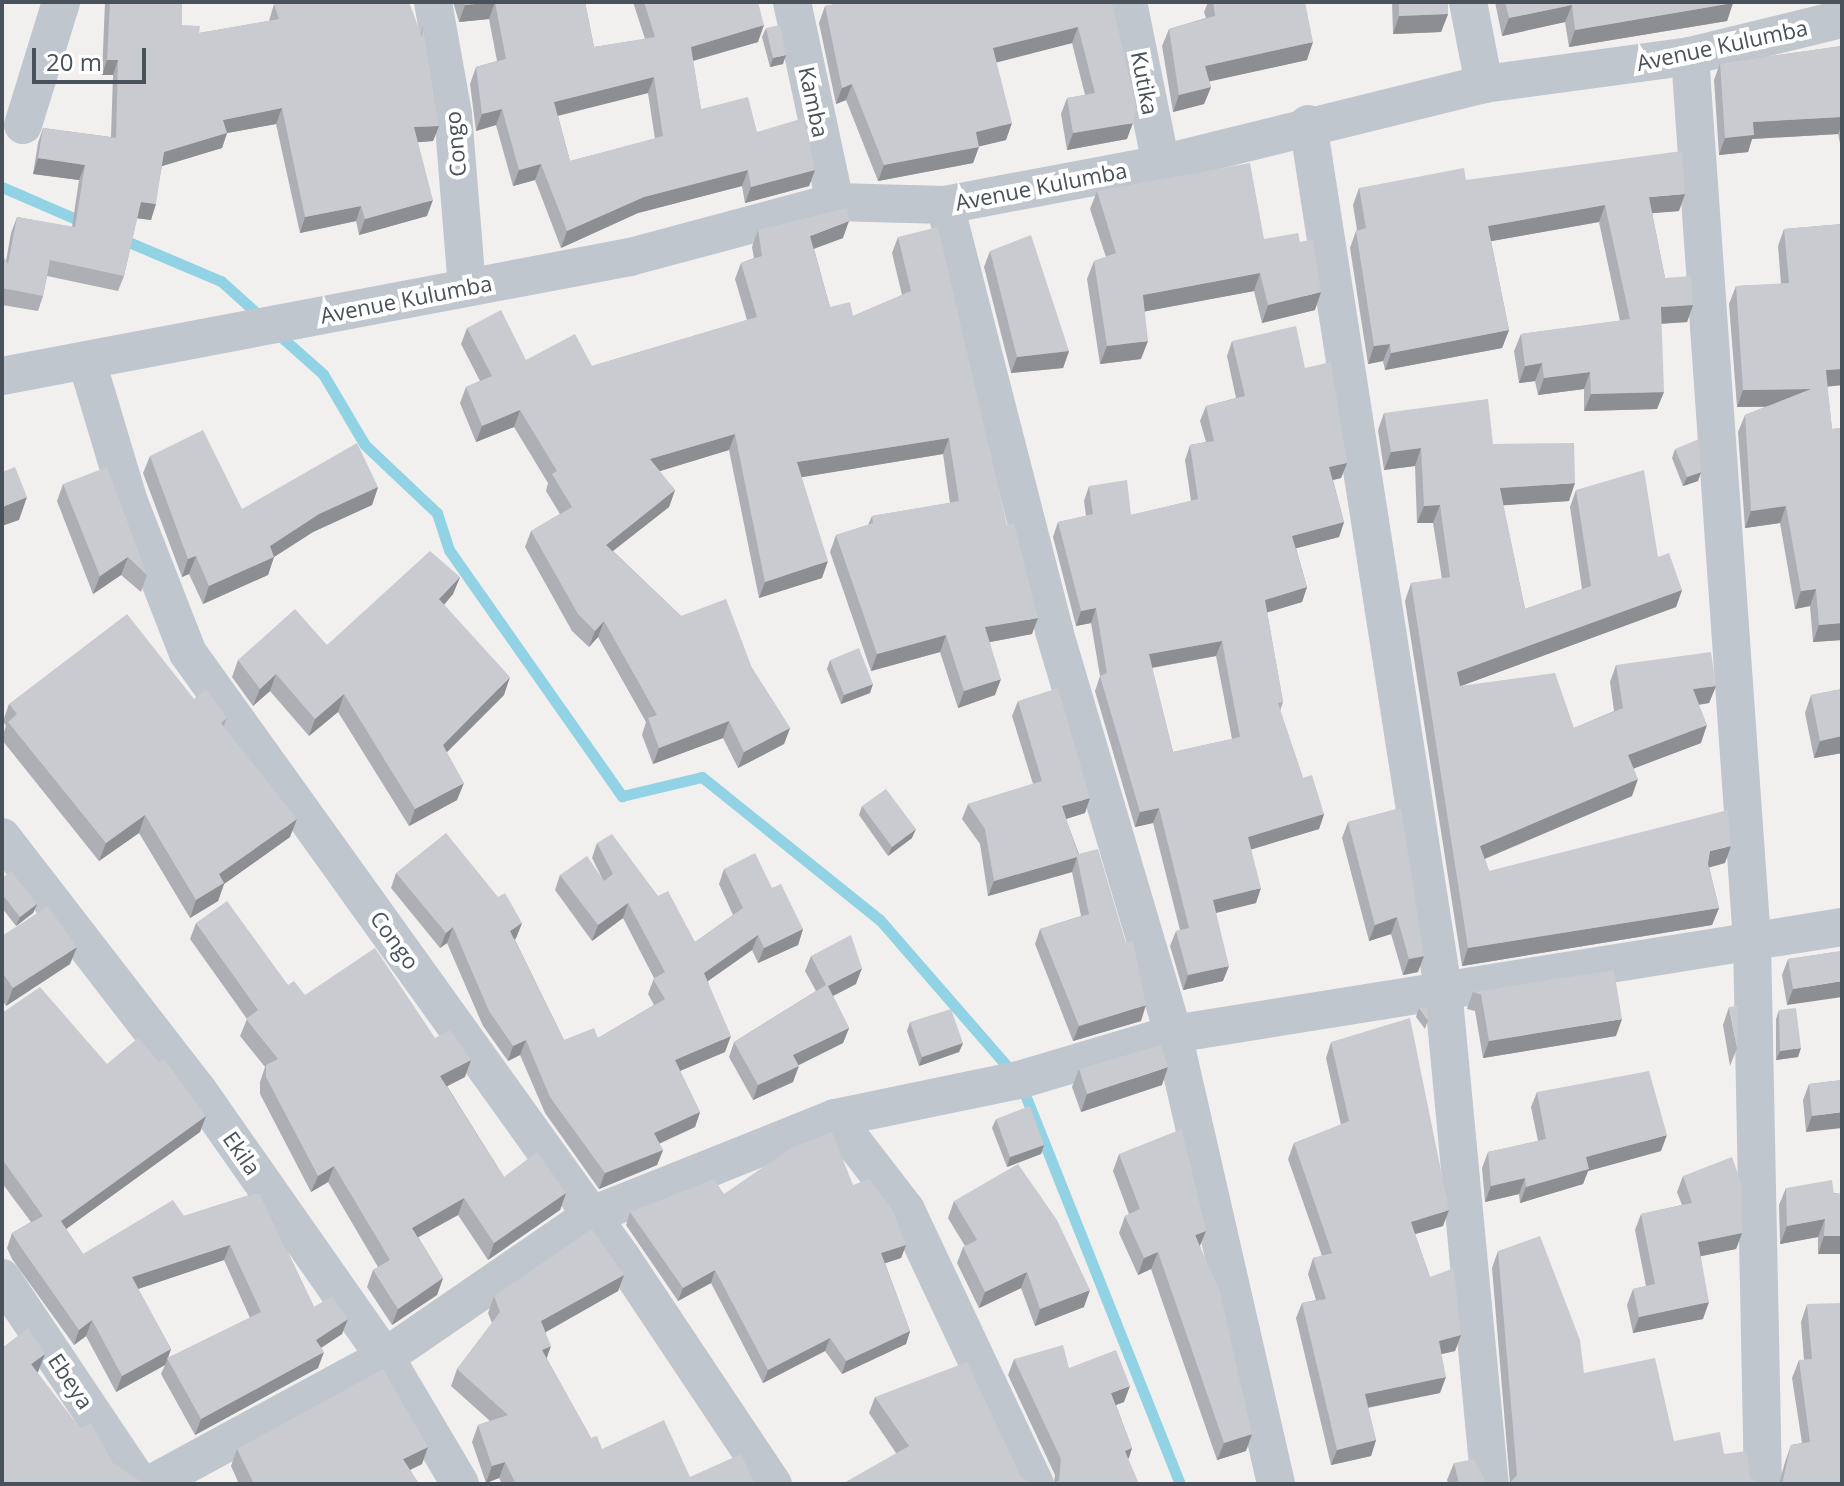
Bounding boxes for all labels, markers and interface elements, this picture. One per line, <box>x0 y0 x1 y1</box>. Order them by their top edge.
street label: Avenue Kulumba <box>1634 14 1810 76</box>
scale bar <box>36 32 150 82</box>
text: 20 m <box>46 45 102 78</box>
street label: Kutika <box>1126 49 1164 117</box>
street label: Kamba <box>794 64 834 140</box>
street label: Congo <box>439 110 471 178</box>
street label: Avenue Kulumba <box>953 156 1129 216</box>
street label: Avenue Kulumba <box>318 269 494 329</box>
street label: Congo <box>365 906 425 974</box>
street label: Ekila <box>218 1126 266 1180</box>
street label: Ebeya <box>43 1348 99 1414</box>

